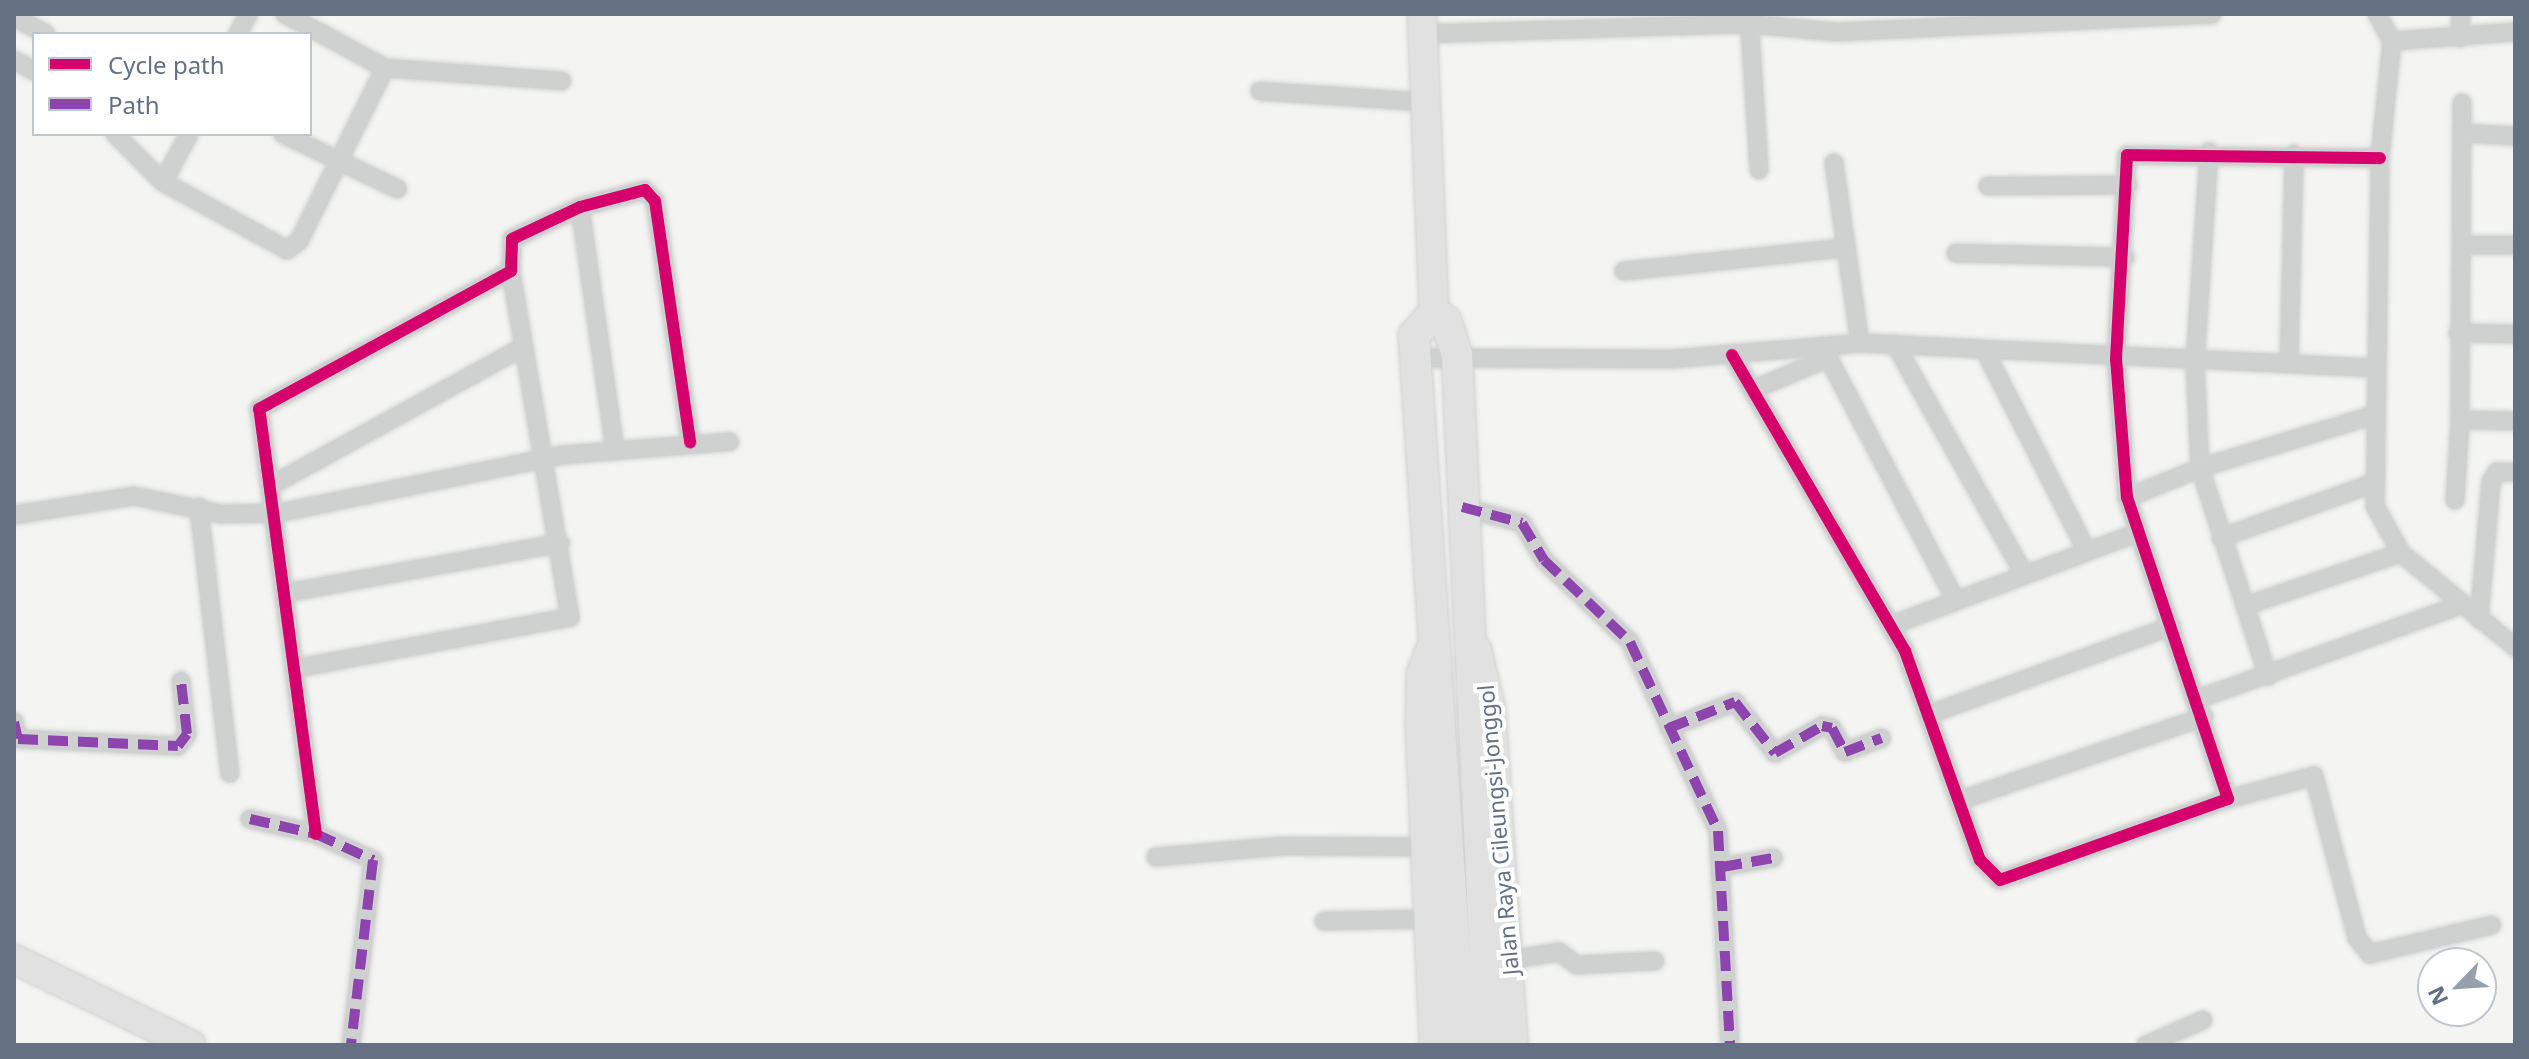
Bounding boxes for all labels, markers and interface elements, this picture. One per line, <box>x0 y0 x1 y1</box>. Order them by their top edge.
legend <box>32 32 312 136</box>
text: Cycle path <box>108 48 225 81</box>
text: Path <box>108 88 159 121</box>
street label: Jalan Raya Cileungsi-Jonggol <box>1472 684 1524 976</box>
north arrow <box>2417 947 2497 1027</box>
text: N <box>2420 982 2454 1011</box>

